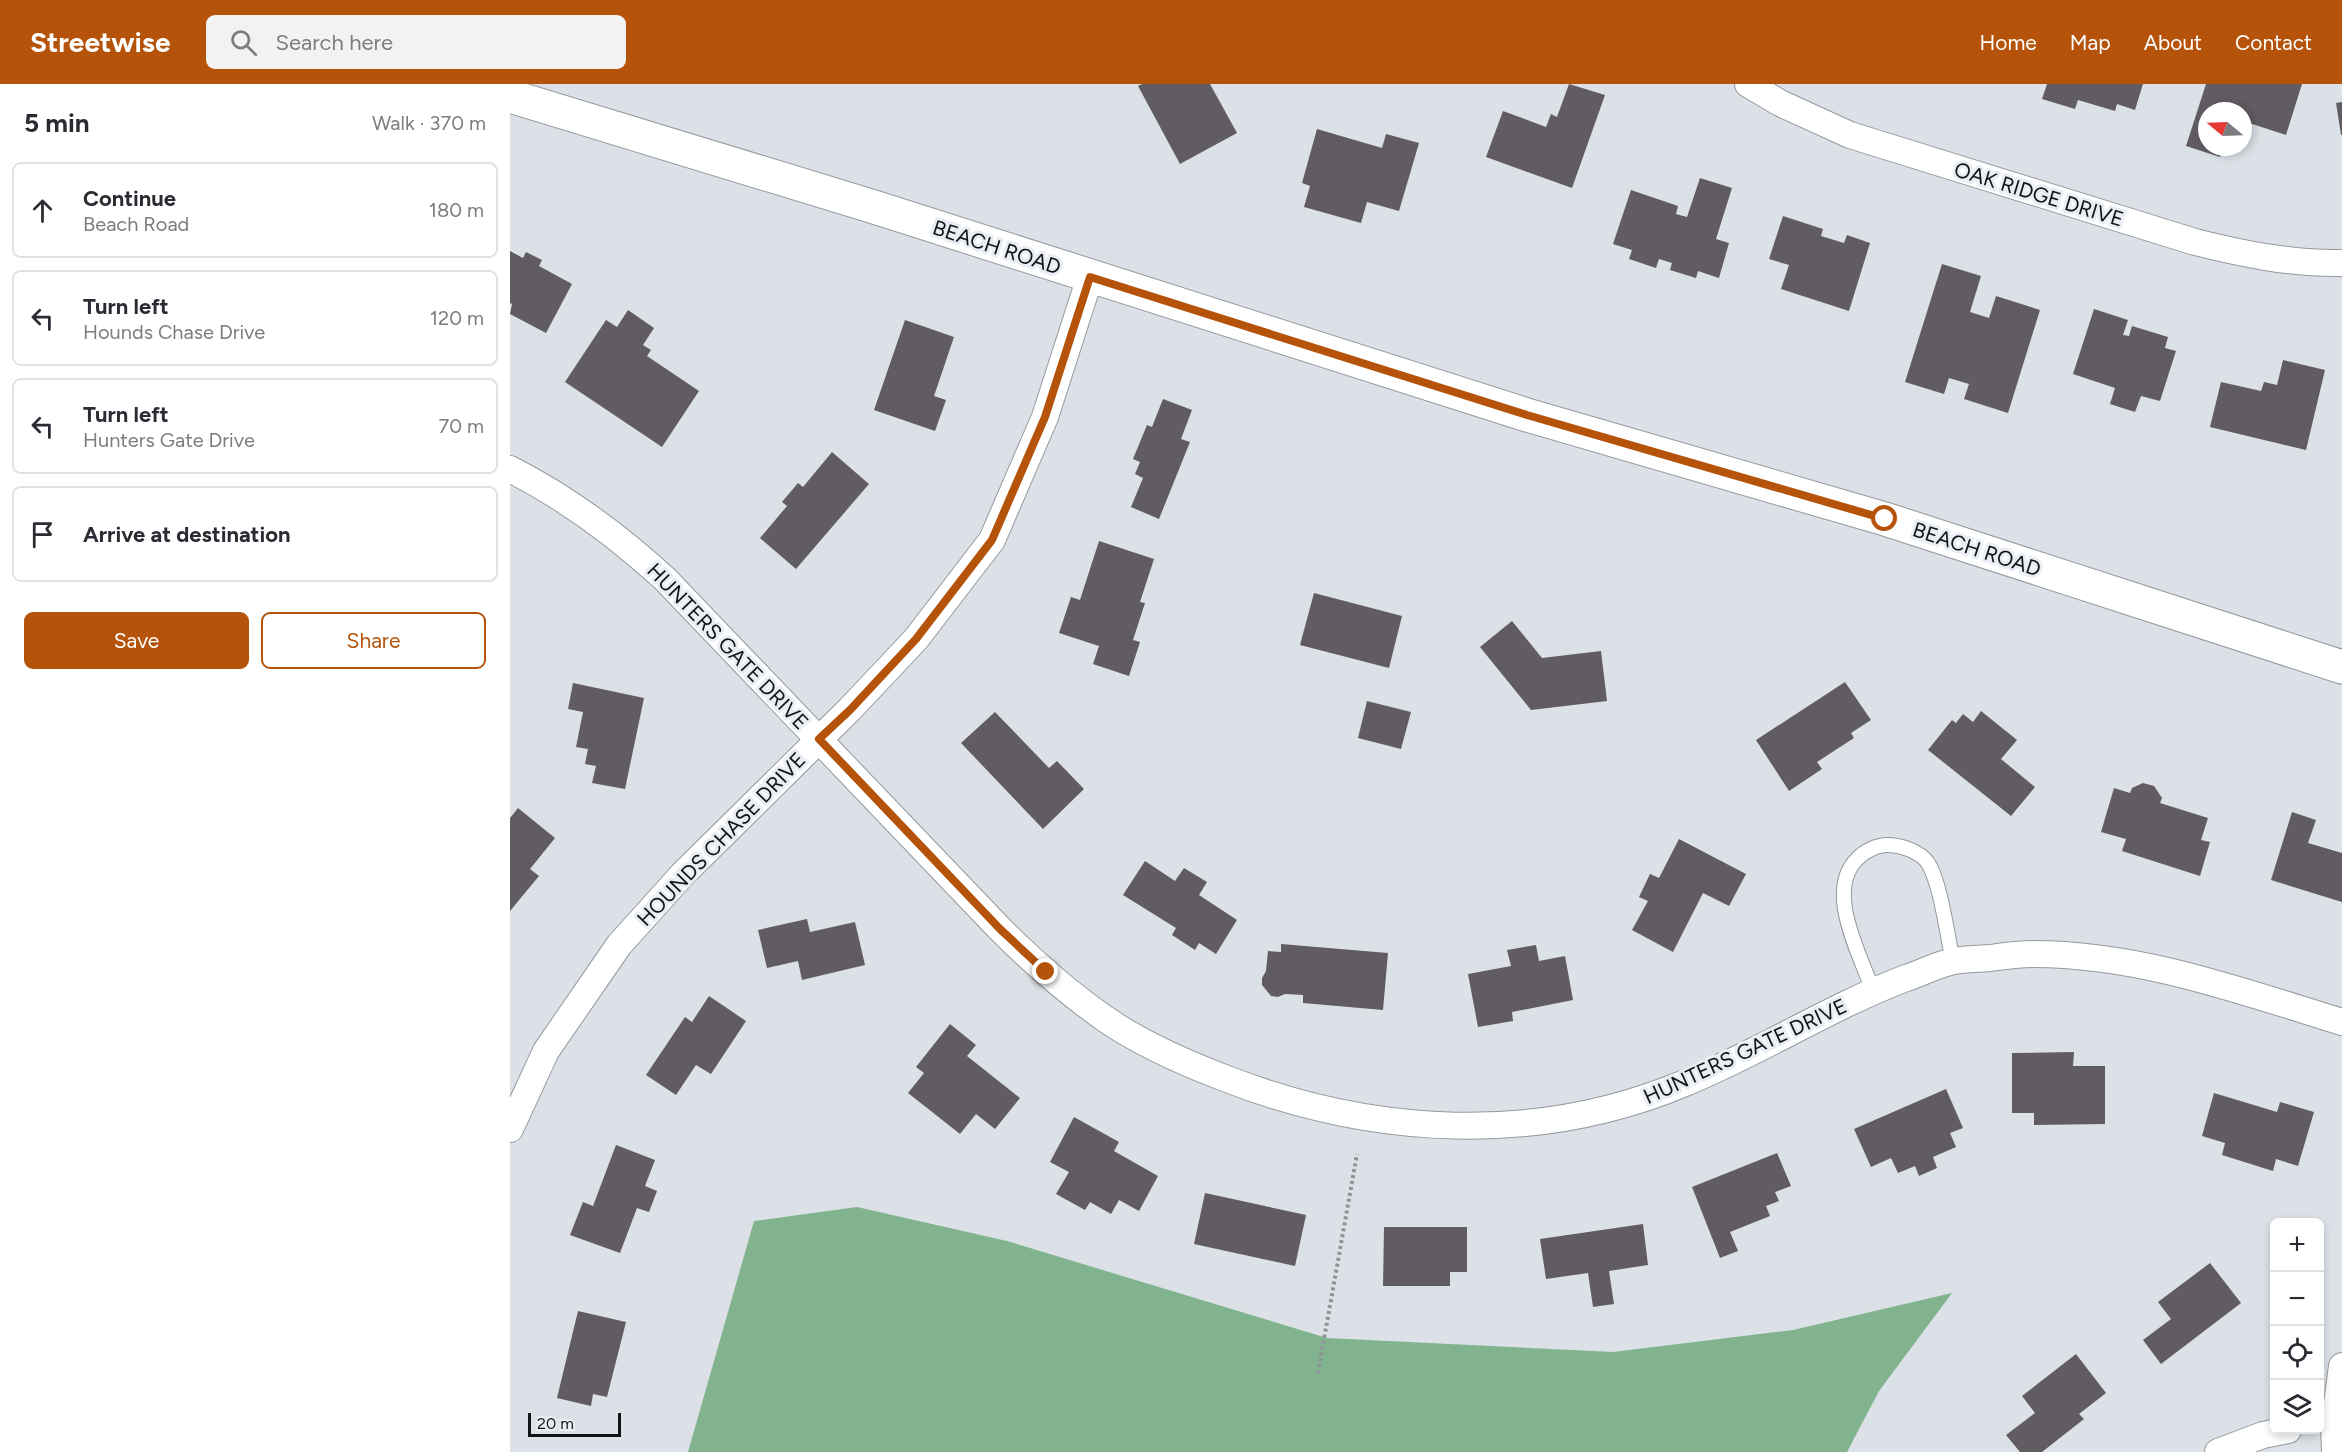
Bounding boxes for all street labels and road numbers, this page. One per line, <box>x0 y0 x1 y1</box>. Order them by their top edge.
street label: OAK RIDGE DRIVE <box>1951 156 2127 232</box>
street label: BEACH ROAD <box>930 215 1064 279</box>
street label: BEACH ROAD <box>1910 517 2044 581</box>
street label: HUNTERS GATE DRIVE <box>642 558 814 734</box>
street label: HOUNDS CHASE DRIVE <box>632 747 810 931</box>
street label: HUNTERS GATE DRIVE <box>1639 993 1851 1109</box>

